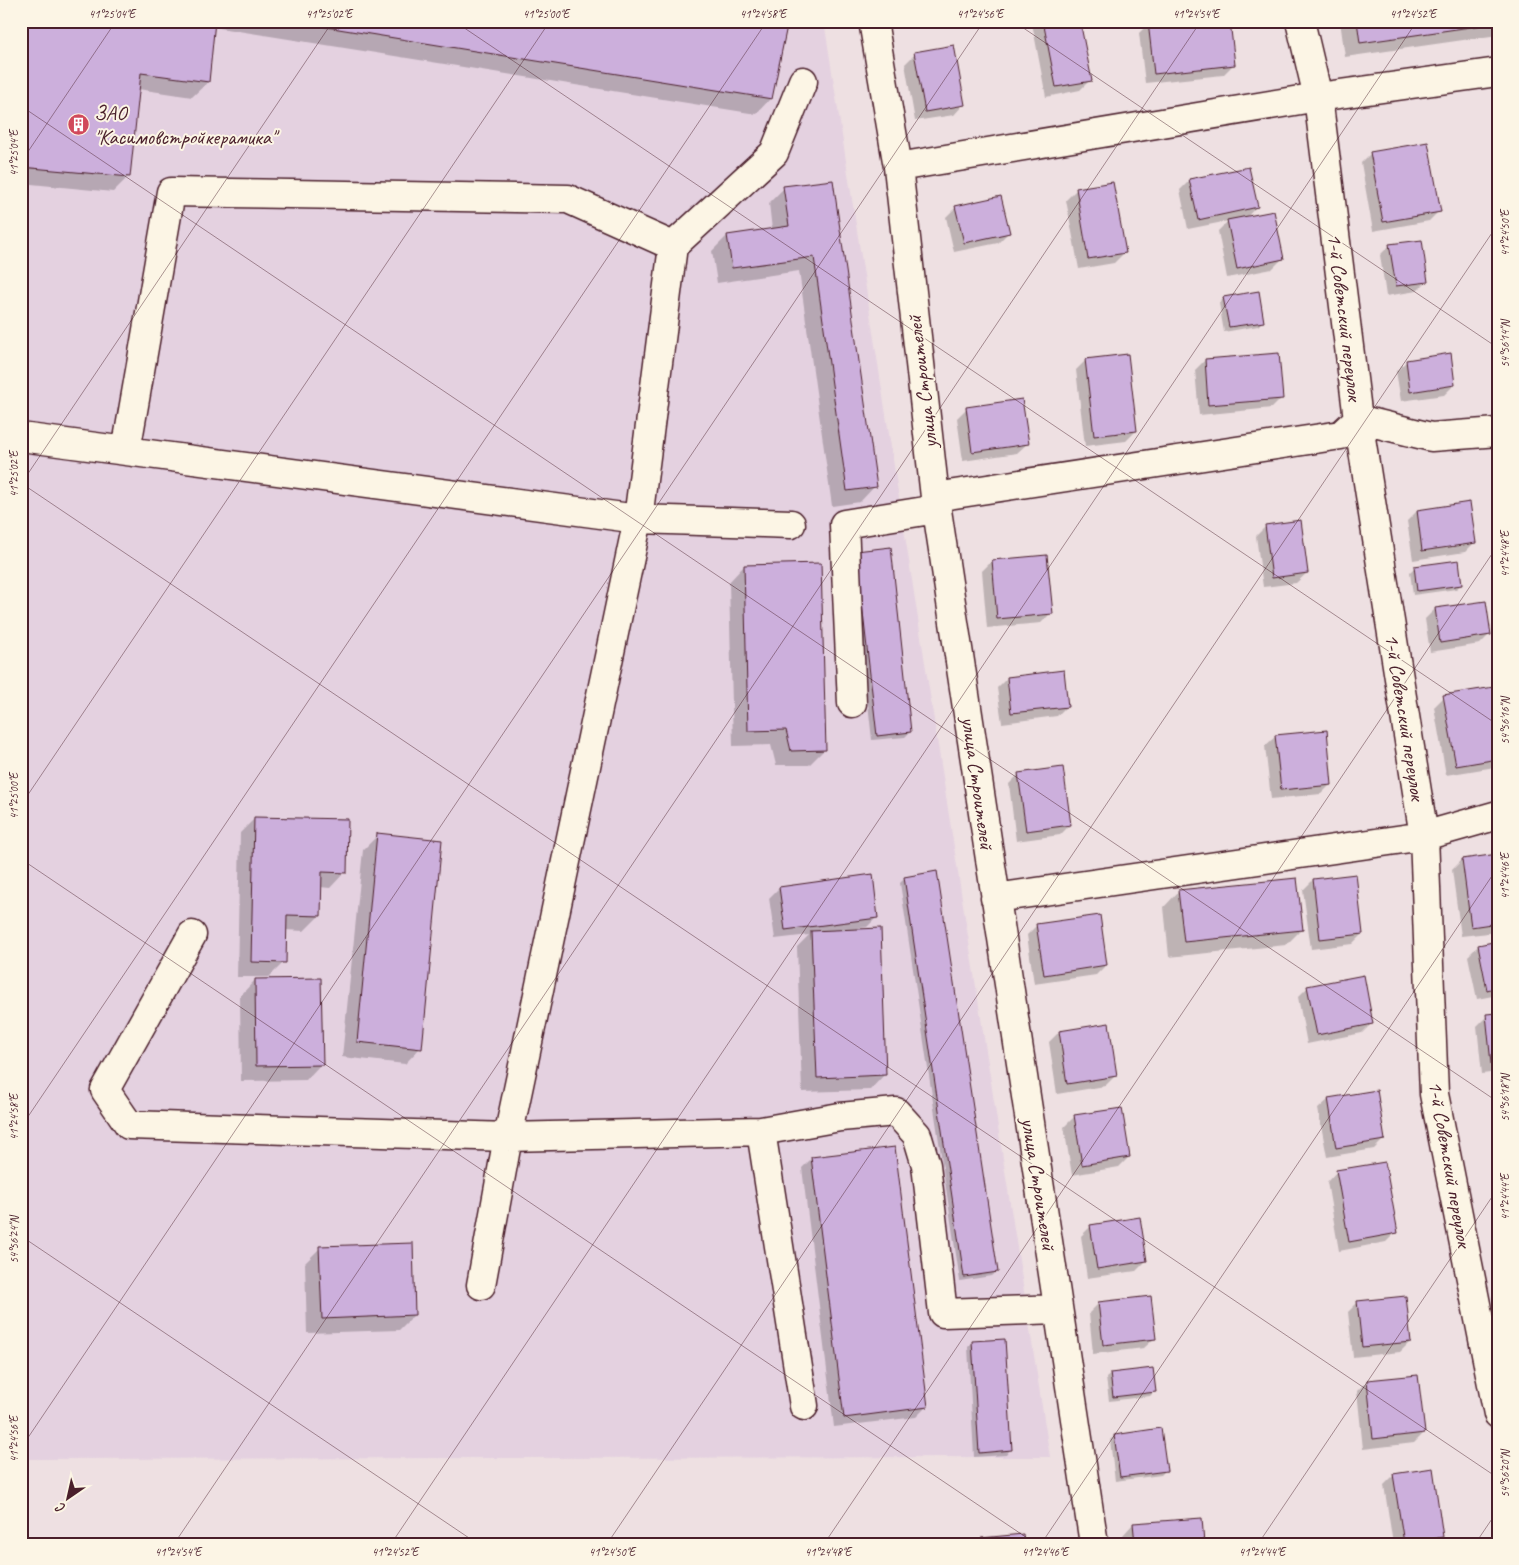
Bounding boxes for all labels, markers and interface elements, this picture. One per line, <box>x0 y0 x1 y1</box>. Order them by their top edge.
text: 41°25'04"E <box>89 6 137 22</box>
text: 41°25'02"E <box>306 6 354 22</box>
text: 41°25'00"E <box>523 6 571 22</box>
text: 41°24'58"E <box>740 6 788 22</box>
text: 41°24'56"E <box>957 6 1005 22</box>
text: 41°24'54"E <box>1173 6 1221 22</box>
text: 41°24'52"E <box>1390 6 1438 22</box>
place label: ЗАО "Касимовстройкерамика" <box>94 100 280 150</box>
building icon: ЗАО "Касимовстройкерамика" <box>66 113 90 137</box>
text: 41°25'04"E <box>6 128 22 176</box>
text: 41°24'50"E <box>1497 208 1513 256</box>
street label: 1-й Советский переулок <box>1322 232 1368 404</box>
street label: улица Строителей <box>901 313 943 452</box>
text: 54°56'14"N <box>1497 319 1513 368</box>
text: 41°25'02"E <box>6 449 22 497</box>
text: 41°24'48"E <box>1497 529 1513 577</box>
street label: 1-й Советский переулок <box>1379 632 1431 804</box>
text: 54°56'16"N <box>1497 696 1513 745</box>
street label: улица Строителей <box>956 713 1000 852</box>
text: 41°25'00"E <box>6 771 22 819</box>
text: 41°24'46"E <box>1497 851 1513 899</box>
text: 54°56'18"N <box>1497 1073 1513 1122</box>
street label: 1-й Советский переулок <box>1423 1079 1478 1251</box>
text: 41°24'58"E <box>6 1092 22 1140</box>
street label: улица Строителей <box>1015 1114 1062 1253</box>
text: 41°24'44"E <box>1497 1172 1513 1220</box>
text: 54°56'24"N <box>6 1215 22 1264</box>
text: 41°24'56"E <box>6 1414 22 1462</box>
text: 54°56'20"N <box>1497 1449 1513 1498</box>
north arrow <box>42 1472 92 1522</box>
text: С <box>52 1498 69 1517</box>
text: 41°24'54"E <box>155 1544 203 1560</box>
text: 41°24'52"E <box>372 1544 420 1560</box>
text: 41°24'50"E <box>589 1544 637 1560</box>
text: 41°24'48"E <box>805 1544 853 1560</box>
text: 41°24'46"E <box>1022 1544 1070 1560</box>
text: 41°24'44"E <box>1239 1544 1287 1560</box>

